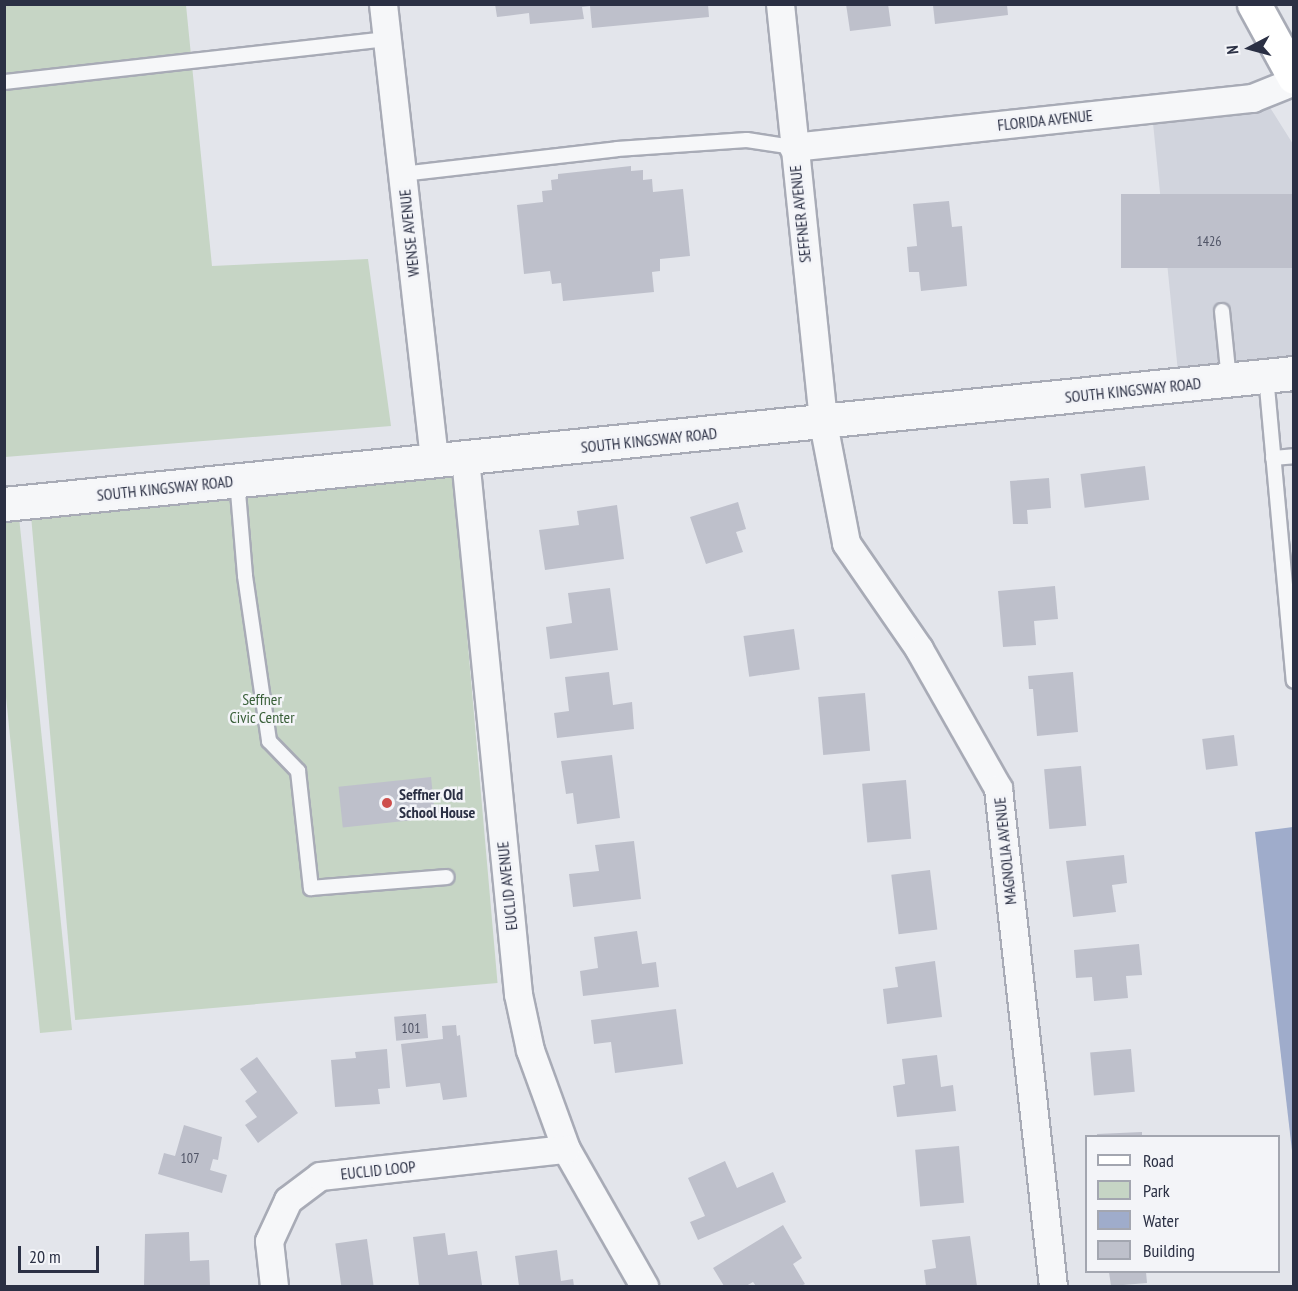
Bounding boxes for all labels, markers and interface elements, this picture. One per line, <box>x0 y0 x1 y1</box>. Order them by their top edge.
north arrow <box>1220 18 1280 78</box>
text: N <box>1222 45 1242 55</box>
street label: FLORIDA AVENUE <box>996 105 1094 135</box>
street label: SEFFNER AVENUE <box>785 164 815 264</box>
street label: WENSE AVENUE <box>395 188 423 278</box>
house number: 1426 <box>1196 233 1222 249</box>
street label: SOUTH KINGSWAY ROAD <box>1064 373 1202 407</box>
street label: SOUTH KINGSWAY ROAD <box>580 423 718 457</box>
street label: SOUTH KINGSWAY ROAD <box>96 471 234 505</box>
park label: Seffner Civic Center <box>229 689 295 727</box>
place label: Seffner Old School House <box>399 784 475 822</box>
marker: Seffner Old School House <box>380 796 394 810</box>
street label: MAGNOLIA AVENUE <box>990 796 1020 906</box>
street label: EUCLID AVENUE <box>493 840 521 932</box>
house number: 101 <box>402 1020 420 1036</box>
legend <box>1085 1135 1280 1273</box>
text: Road <box>1143 1149 1174 1172</box>
house number: 107 <box>181 1150 199 1166</box>
street label: EUCLID LOOP <box>340 1157 416 1183</box>
text: Park <box>1143 1179 1170 1202</box>
text: Water <box>1143 1209 1179 1232</box>
scale bar <box>21 1234 102 1272</box>
text: Building <box>1143 1239 1195 1262</box>
text: 20 m <box>29 1245 61 1268</box>

